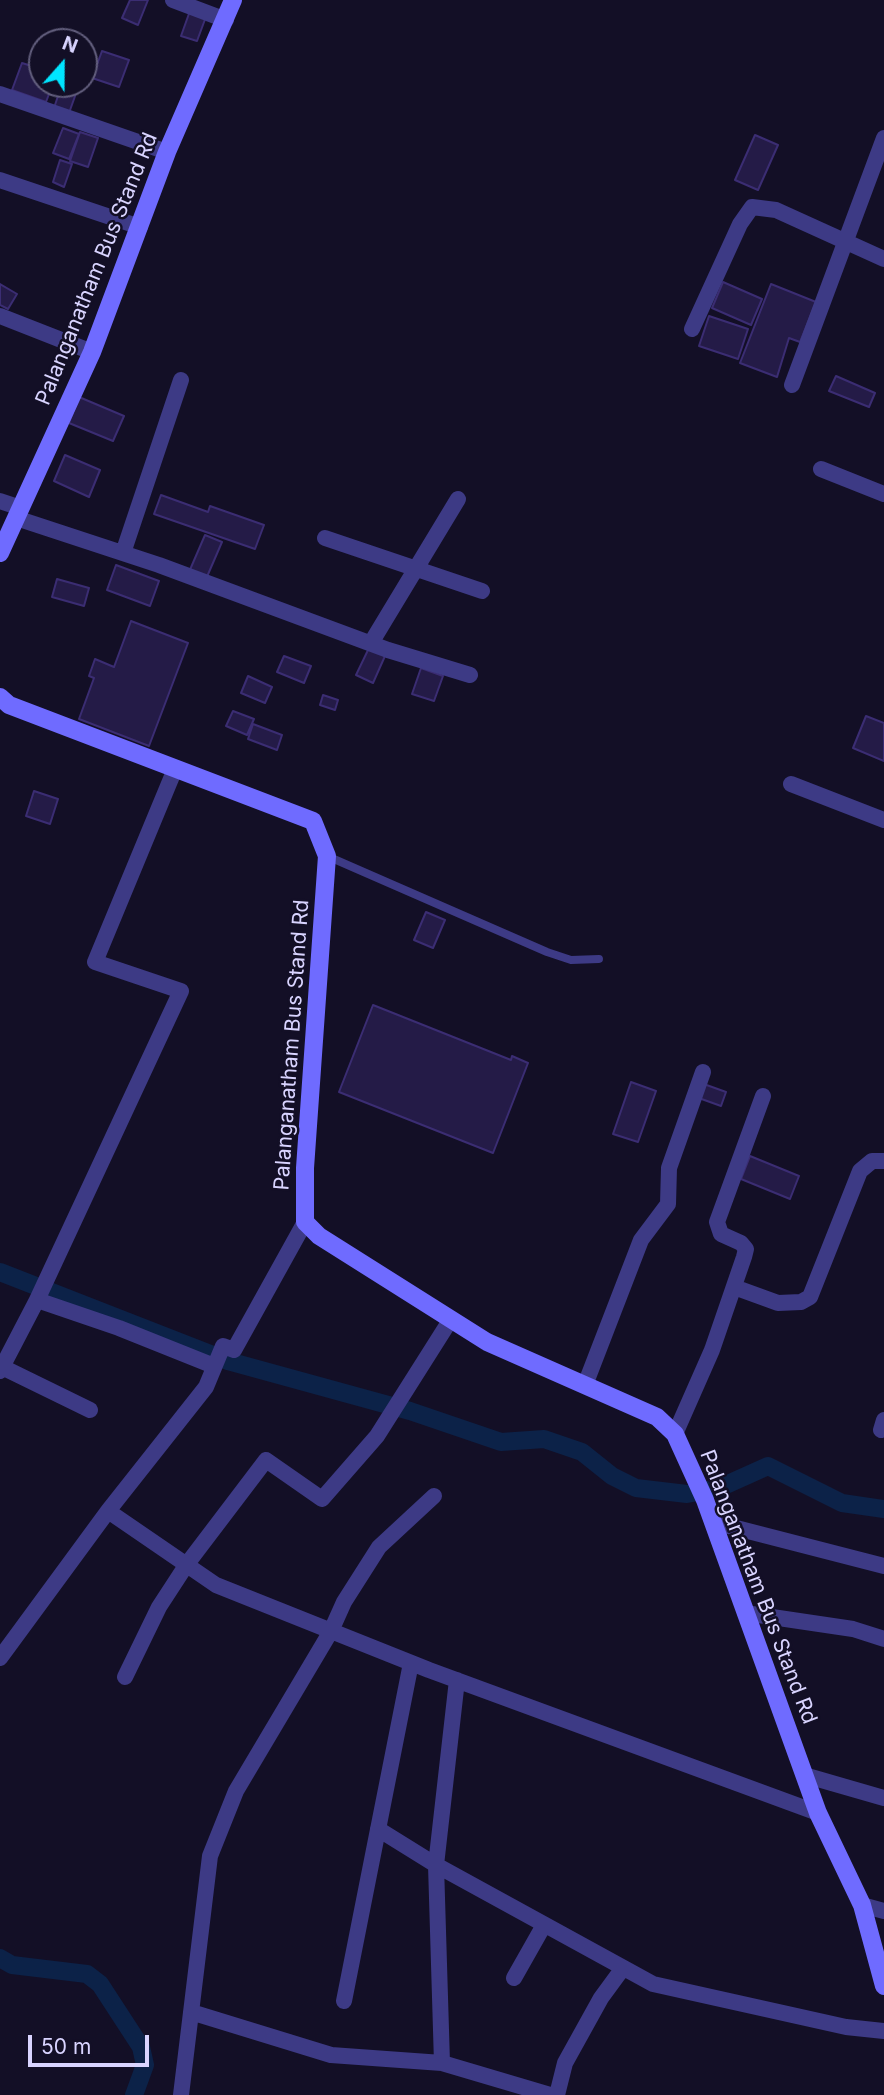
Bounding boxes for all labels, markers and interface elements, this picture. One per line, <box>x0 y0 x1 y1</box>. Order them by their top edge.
north arrow <box>28 28 98 98</box>
text: N <box>59 31 81 58</box>
street label: Palanganatham Bus Stand Rd <box>31 129 163 409</box>
street label: Palanganatham Bus Stand Rd <box>269 899 315 1191</box>
street label: Palanganatham Bus Stand Rd <box>694 1446 822 1728</box>
scale bar <box>32 2022 152 2066</box>
text: 50 m <box>41 2034 91 2059</box>

